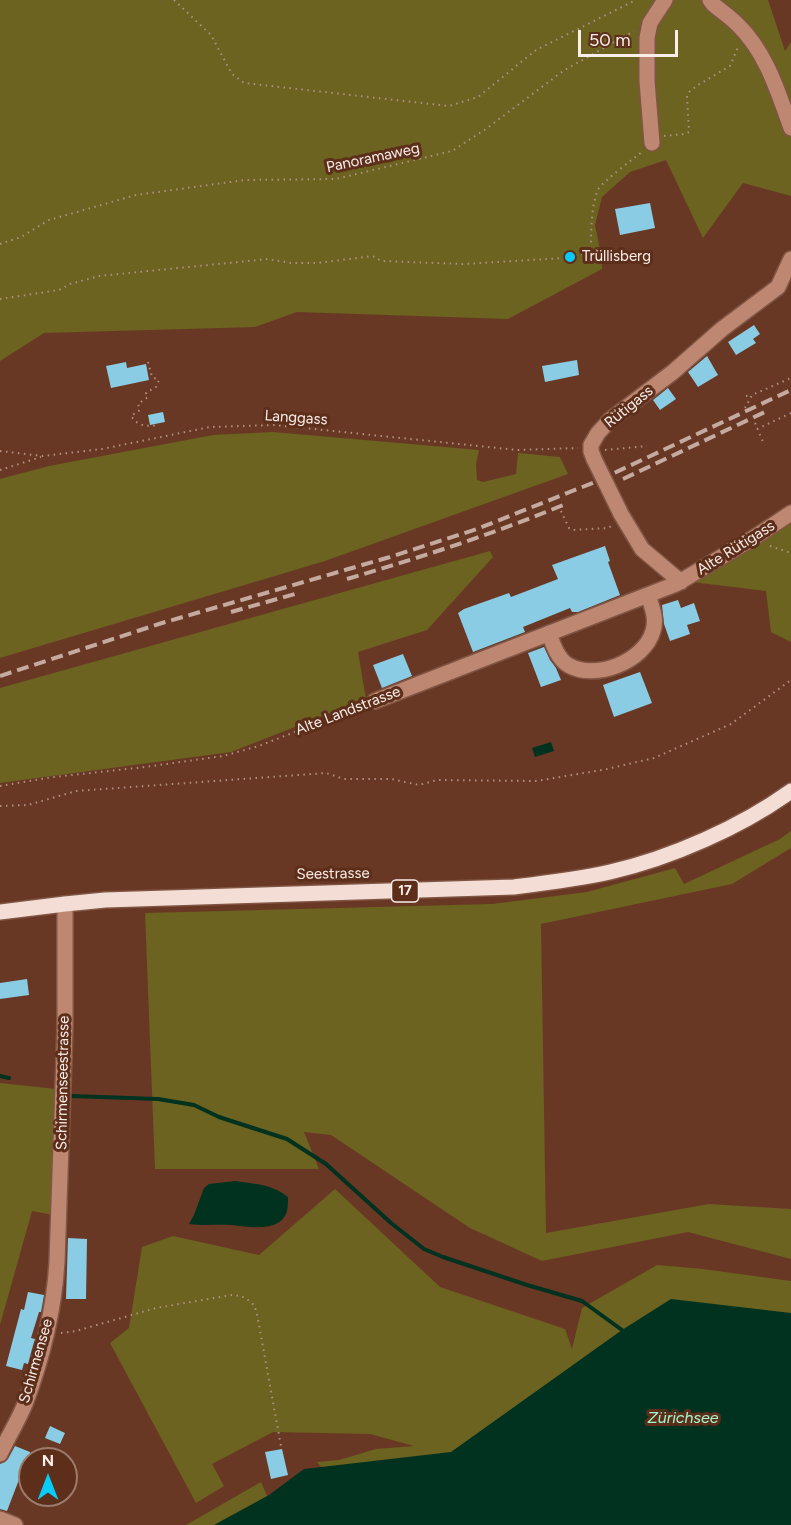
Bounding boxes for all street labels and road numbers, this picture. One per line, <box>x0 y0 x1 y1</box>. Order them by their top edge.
street label: Panoramaweg <box>325 139 421 177</box>
street label: Rütigass <box>601 382 657 432</box>
street label: Langgass <box>264 407 328 429</box>
street label: Alte Rütigass <box>694 517 778 579</box>
street label: Alte Landstrasse <box>293 683 403 739</box>
street label: Seestrasse <box>296 864 370 884</box>
road number: 17 <box>392 880 418 902</box>
street label: Schirmenseestrasse <box>53 1016 73 1150</box>
street label: Schirmensee <box>15 1317 57 1405</box>

